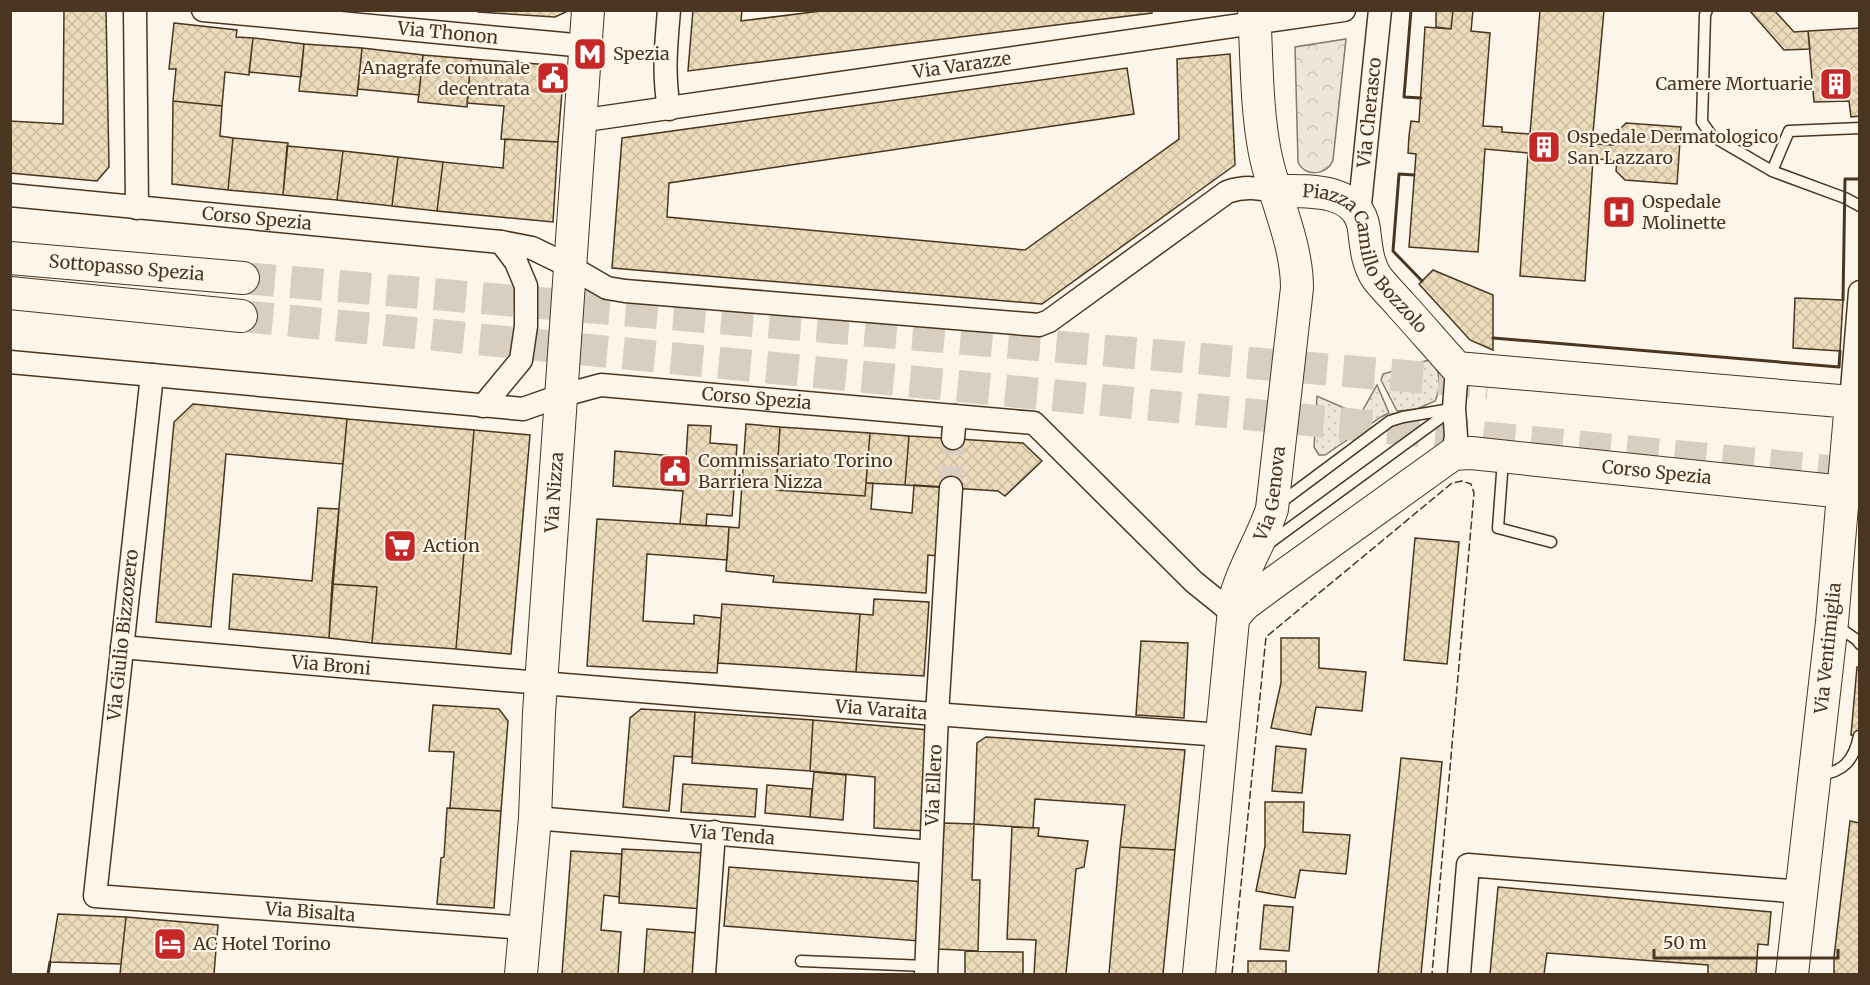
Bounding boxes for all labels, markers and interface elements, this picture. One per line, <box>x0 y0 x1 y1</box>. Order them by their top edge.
street label: Via Thonon <box>396 16 499 49</box>
metro station icon: Spezia <box>572 36 608 72</box>
place label: Spezia <box>613 42 670 65</box>
street label: Via Varazze <box>910 46 1013 84</box>
place label: Anagrafe comunale decentrata <box>361 56 530 100</box>
street label: Via Cherasco <box>1352 56 1386 170</box>
public building icon: Anagrafe comunale decentrata <box>535 60 571 96</box>
building icon: Camere Mortuarie <box>1818 66 1854 102</box>
place label: Camere Mortuarie <box>1655 72 1813 95</box>
place label: Ospedale Dermatologico San Lazzaro <box>1567 125 1778 169</box>
building icon: Ospedale Dermatologico San Lazzaro <box>1526 129 1562 165</box>
street label: Piazza Camillo Bozzolo <box>1302 179 1433 338</box>
place label: Ospedale Molinette <box>1642 190 1726 234</box>
hospital icon: Ospedale Molinette <box>1601 194 1637 230</box>
street label: Corso Spezia <box>201 201 313 235</box>
street label: Sottopasso Spezia <box>48 249 206 286</box>
street label: Corso Spezia <box>701 382 813 414</box>
street label: Via Genova <box>1248 445 1290 545</box>
place label: Commissariato Torino Barriera Nizza <box>698 449 893 493</box>
street label: Via Nizza <box>540 451 568 534</box>
public building icon: Commissariato Torino Barriera Nizza <box>657 453 693 489</box>
street label: Corso Spezia <box>1601 455 1713 489</box>
supermarket icon: Action <box>382 528 418 564</box>
place label: Action <box>422 534 480 557</box>
street label: Via Giulio Bizzozero <box>102 548 143 723</box>
street label: Via Ventimiglia <box>1809 581 1846 716</box>
street label: Via Broni <box>290 650 372 680</box>
street label: Via Varaita <box>833 694 929 724</box>
street label: Via Ellero <box>920 744 947 828</box>
street label: Via Tenda <box>688 819 776 850</box>
street label: Via Bisalta <box>263 897 357 926</box>
scale bar <box>1654 922 1838 960</box>
hotel icon: AC Hotel Torino <box>152 926 188 962</box>
text: 50 m <box>1663 931 1707 954</box>
place label: AC Hotel Torino <box>192 932 331 955</box>

